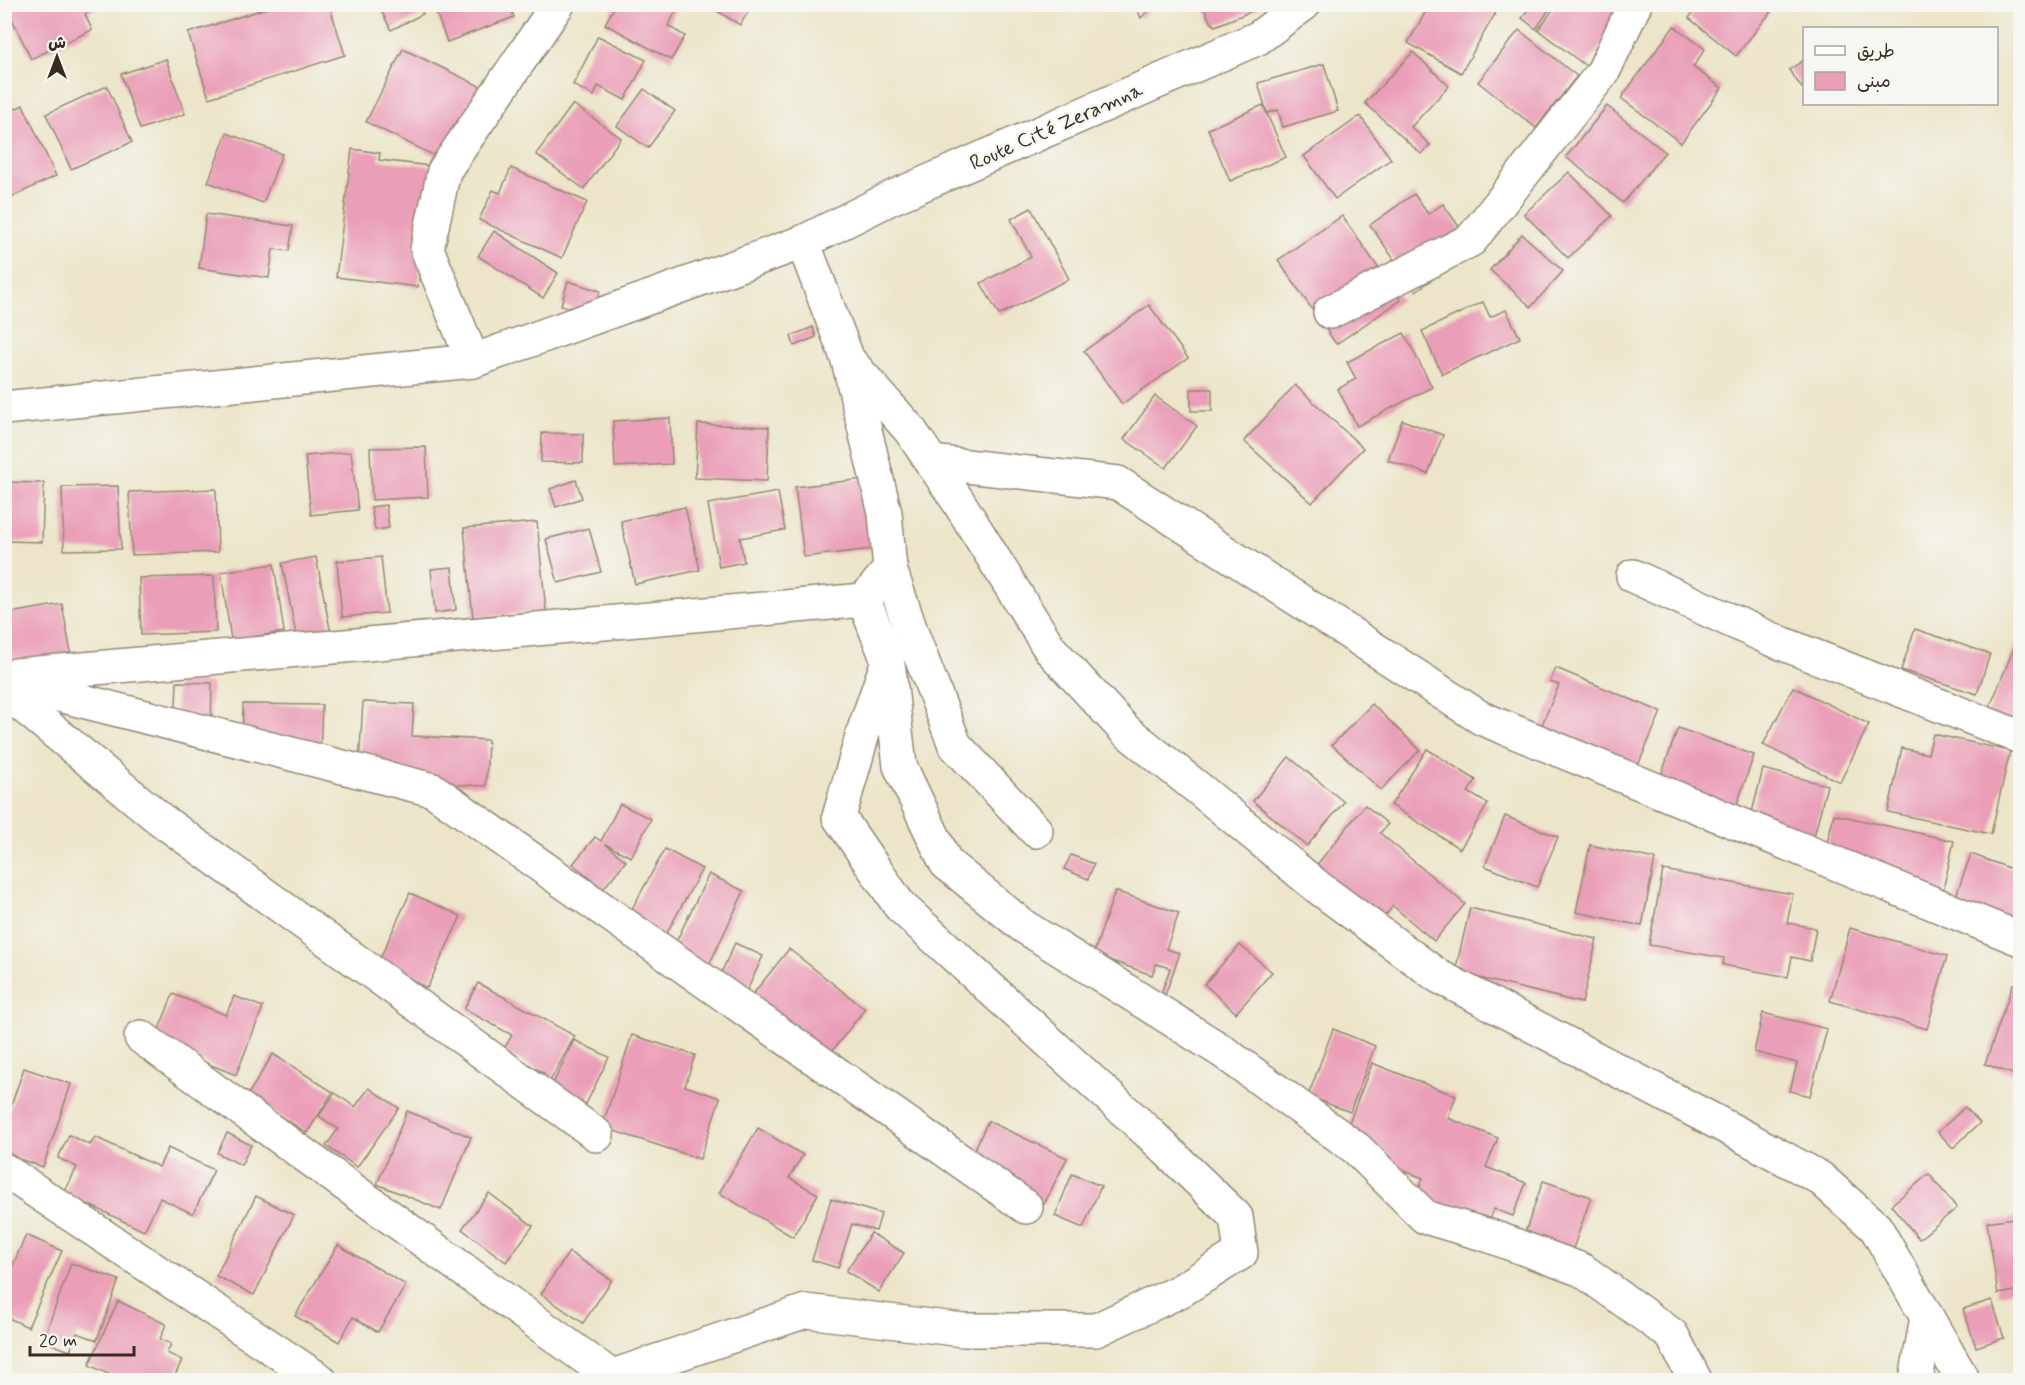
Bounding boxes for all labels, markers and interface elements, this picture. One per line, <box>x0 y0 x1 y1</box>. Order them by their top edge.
north arrow <box>27 27 87 87</box>
legend <box>1803 27 1998 105</box>
text: ش <box>48 33 66 54</box>
text: طريق <box>1857 40 1895 64</box>
text: مبنى <box>1857 70 1891 94</box>
street label: Route Cité Zeramna <box>965 76 1148 178</box>
scale bar <box>30 1319 134 1357</box>
text: 20 m <box>39 1329 77 1353</box>

